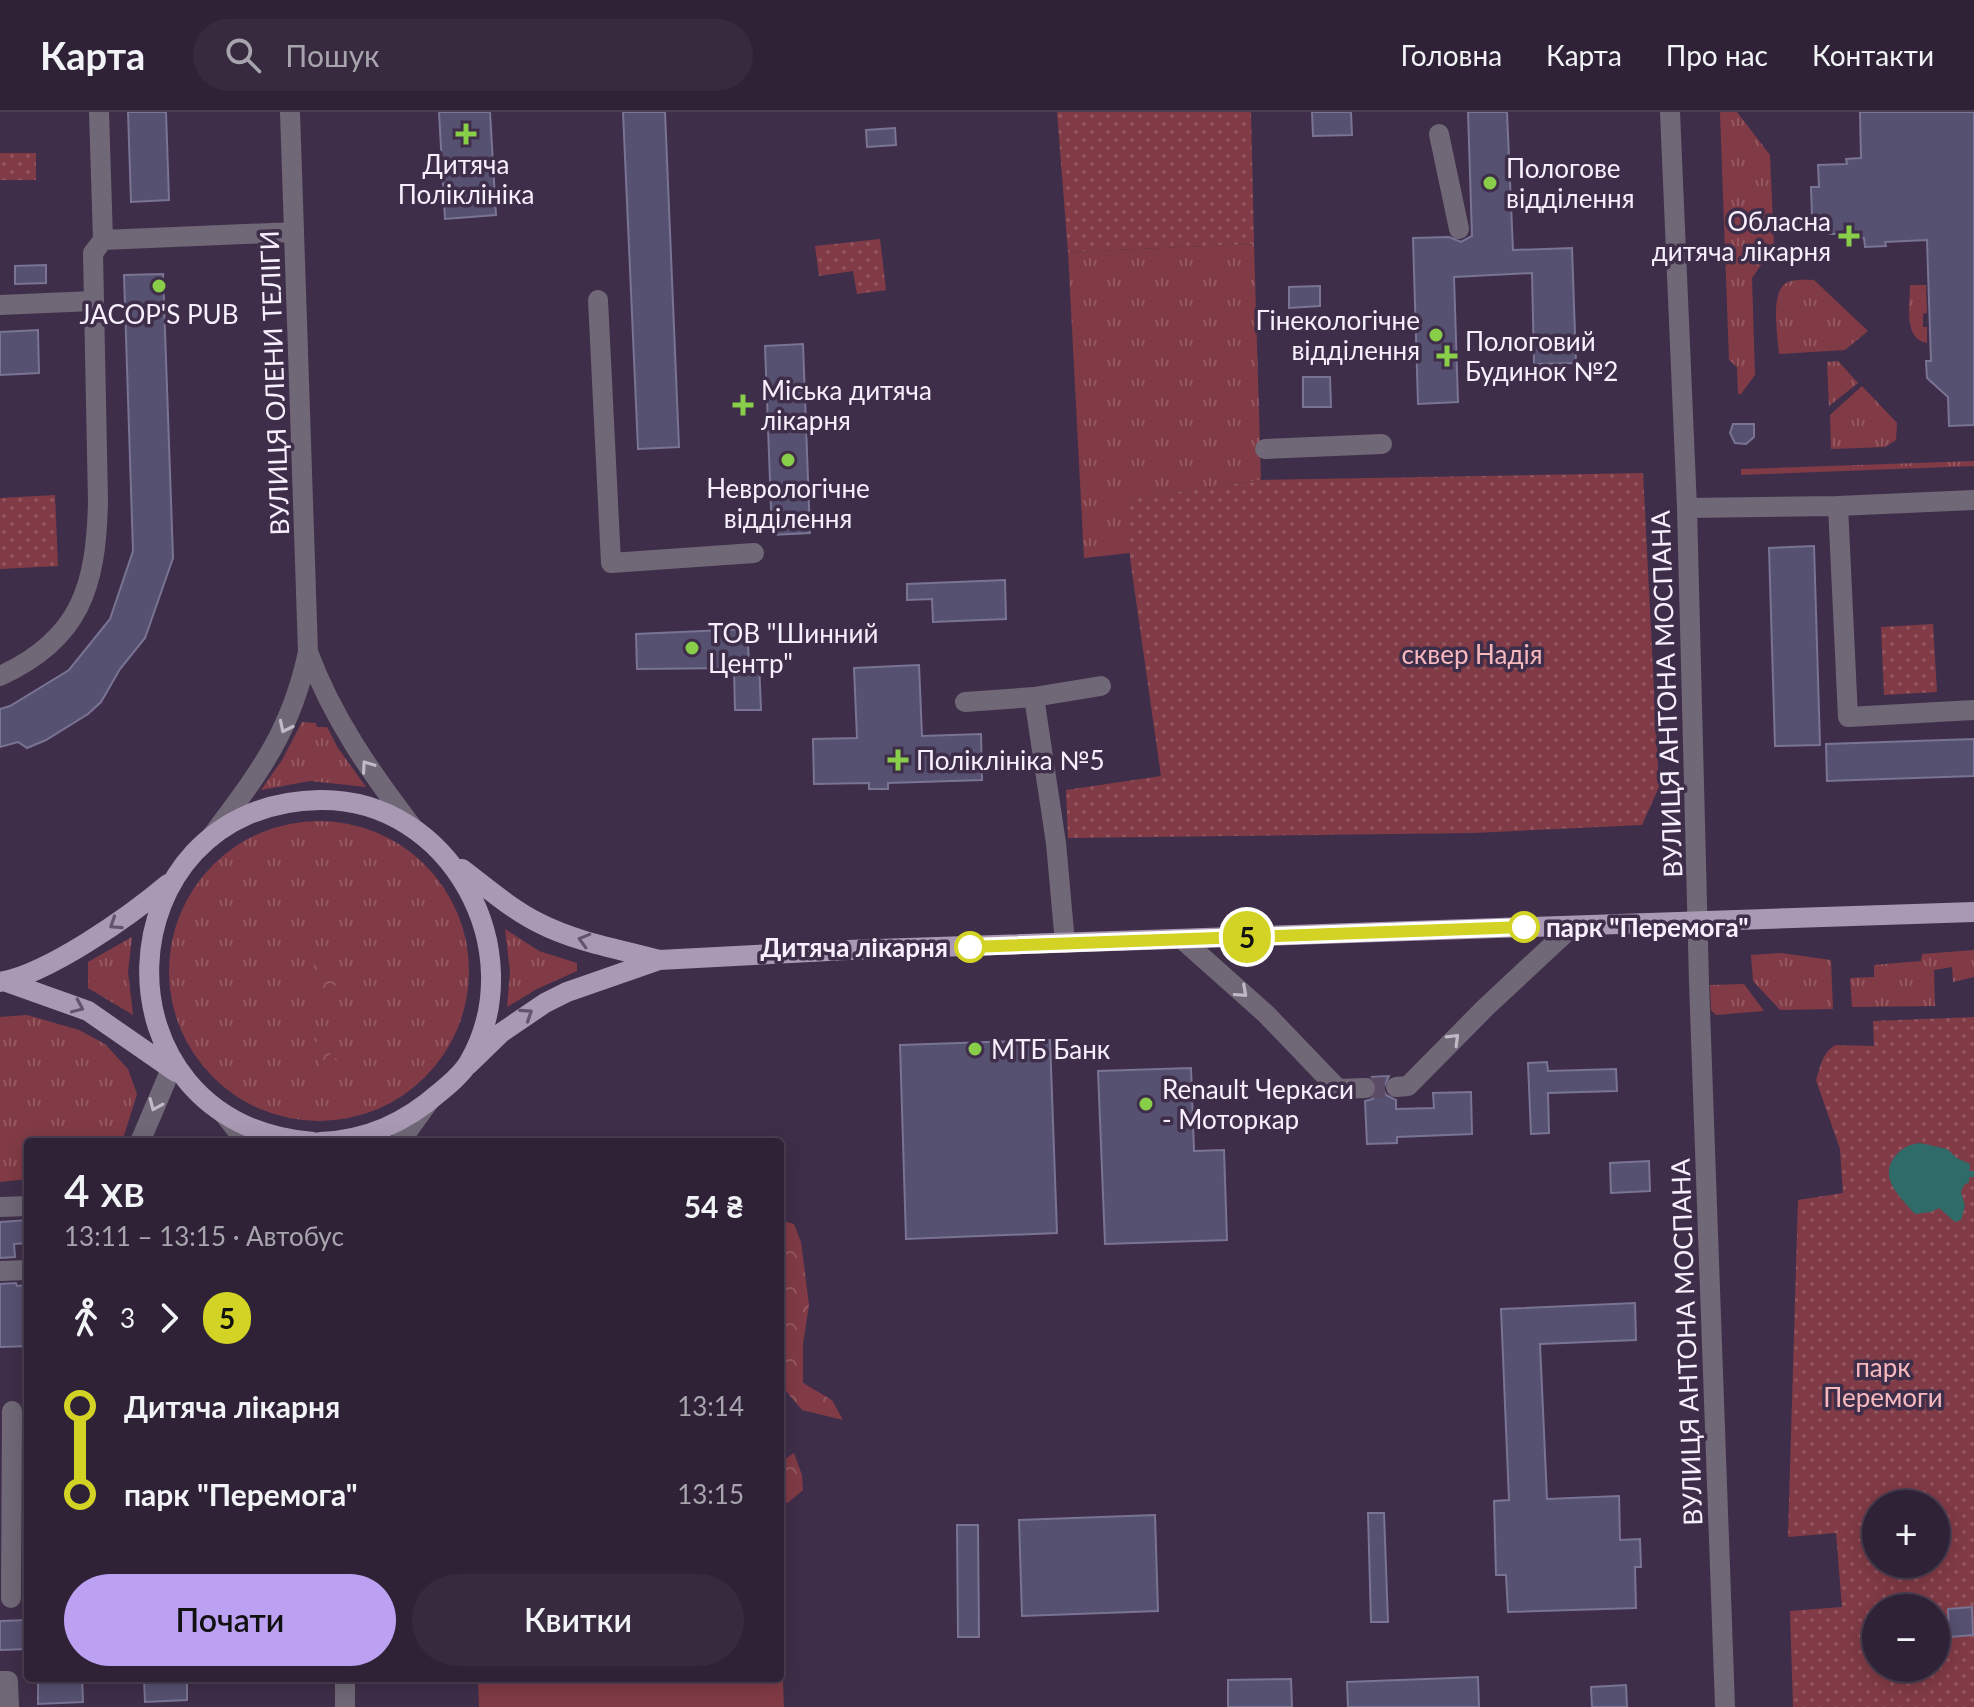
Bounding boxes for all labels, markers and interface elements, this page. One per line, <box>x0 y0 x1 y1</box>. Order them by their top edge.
search box <box>193 19 753 91</box>
text: Карта <box>40 32 145 78</box>
icon: search <box>221 33 265 77</box>
text: Пошук <box>285 37 380 73</box>
text: Головна <box>1401 38 1502 72</box>
text: Карта <box>1546 38 1622 72</box>
text: Про нас <box>1666 38 1768 72</box>
text: Контакти <box>1812 38 1934 72</box>
marker: Дитяча Поліклініка <box>455 123 477 145</box>
place label: Дитяча Поліклініка <box>398 148 534 210</box>
place label: Пологове відділення <box>1506 152 1635 214</box>
marker: Пологове відділення <box>1481 174 1499 192</box>
place label: Обласна дитяча лікарня <box>1652 205 1831 267</box>
marker: Обласна дитяча лікарня <box>1838 225 1860 247</box>
street label: ВУЛИЦЯ ОЛЕНИ ТЕЛІГИ <box>253 230 295 536</box>
marker: JACOP'S PUB <box>150 277 168 295</box>
place label: JACOP'S PUB <box>80 298 238 330</box>
place label: Гінекологічне відділення <box>1256 304 1420 366</box>
place label: Пологовий Будинок №2 <box>1465 325 1618 387</box>
marker: Гінекологічне відділення <box>1427 326 1445 344</box>
marker: Пологовий Будинок №2 <box>1436 345 1458 367</box>
place label: Міська дитяча лікарня <box>761 374 932 436</box>
marker: Міська дитяча лікарня <box>732 394 754 416</box>
marker: Неврологічне відділення <box>779 451 797 469</box>
place label: Неврологічне відділення <box>706 472 870 534</box>
street label: ВУЛИЦЯ АНТОНА МОСПАНА <box>1644 509 1688 878</box>
place label: ТОВ "Шинний Центр" <box>708 617 878 679</box>
park label: сквер Надія <box>1401 638 1543 670</box>
marker: ТОВ "Шинний Центр" <box>683 639 701 657</box>
one-way arrow <box>279 718 295 733</box>
place label: Поліклініка №5 <box>916 744 1105 776</box>
marker: Поліклініка №5 <box>887 749 909 771</box>
one-way arrow <box>363 761 377 775</box>
line badge: 5 <box>1221 911 1273 963</box>
place label: парк "Перемога" <box>1546 911 1748 943</box>
marker: парк "Перемога" <box>1509 912 1539 942</box>
one-way arrow <box>109 914 124 929</box>
text: 5 <box>1239 920 1255 954</box>
place label: Дитяча лікарня <box>761 931 948 963</box>
one-way arrow <box>577 932 591 949</box>
marker: Дитяча лікарня <box>955 932 985 962</box>
one-way arrow <box>1232 982 1247 996</box>
one-way arrow <box>70 997 84 1013</box>
one-way arrow <box>519 1009 533 1024</box>
place label: МТБ Банк <box>991 1033 1111 1065</box>
one-way arrow <box>1445 1034 1459 1048</box>
marker: МТБ Банк <box>966 1040 984 1058</box>
place label: Renault Черкаси - Моторкар <box>1162 1073 1354 1135</box>
marker: Renault Черкаси - Моторкар <box>1137 1095 1155 1113</box>
one-way arrow <box>149 1097 165 1111</box>
street label: ВУЛИЦЯ АНТОНА МОСПАНА <box>1664 1157 1708 1526</box>
text: 4 хв <box>64 1164 145 1216</box>
text: 54 ₴ <box>684 1188 744 1224</box>
text: 13:11 – 13:15 · Автобус <box>64 1220 344 1252</box>
icon: walk <box>64 1296 108 1340</box>
icon: forward <box>147 1296 191 1340</box>
text: 5 <box>219 1301 235 1335</box>
text: 3 <box>120 1302 135 1334</box>
park label: парк Перемоги <box>1823 1351 1943 1413</box>
text: Дитяча лікарня <box>124 1388 340 1424</box>
text: 13:14 <box>677 1390 744 1422</box>
text: парк "Перемога" <box>124 1476 358 1512</box>
text: 13:15 <box>677 1478 744 1510</box>
map controls <box>1862 1490 1950 1682</box>
button: + <box>1862 1490 1950 1578</box>
button: Почати <box>64 1574 396 1666</box>
button: Квитки <box>412 1574 744 1666</box>
button: − <box>1862 1594 1950 1682</box>

